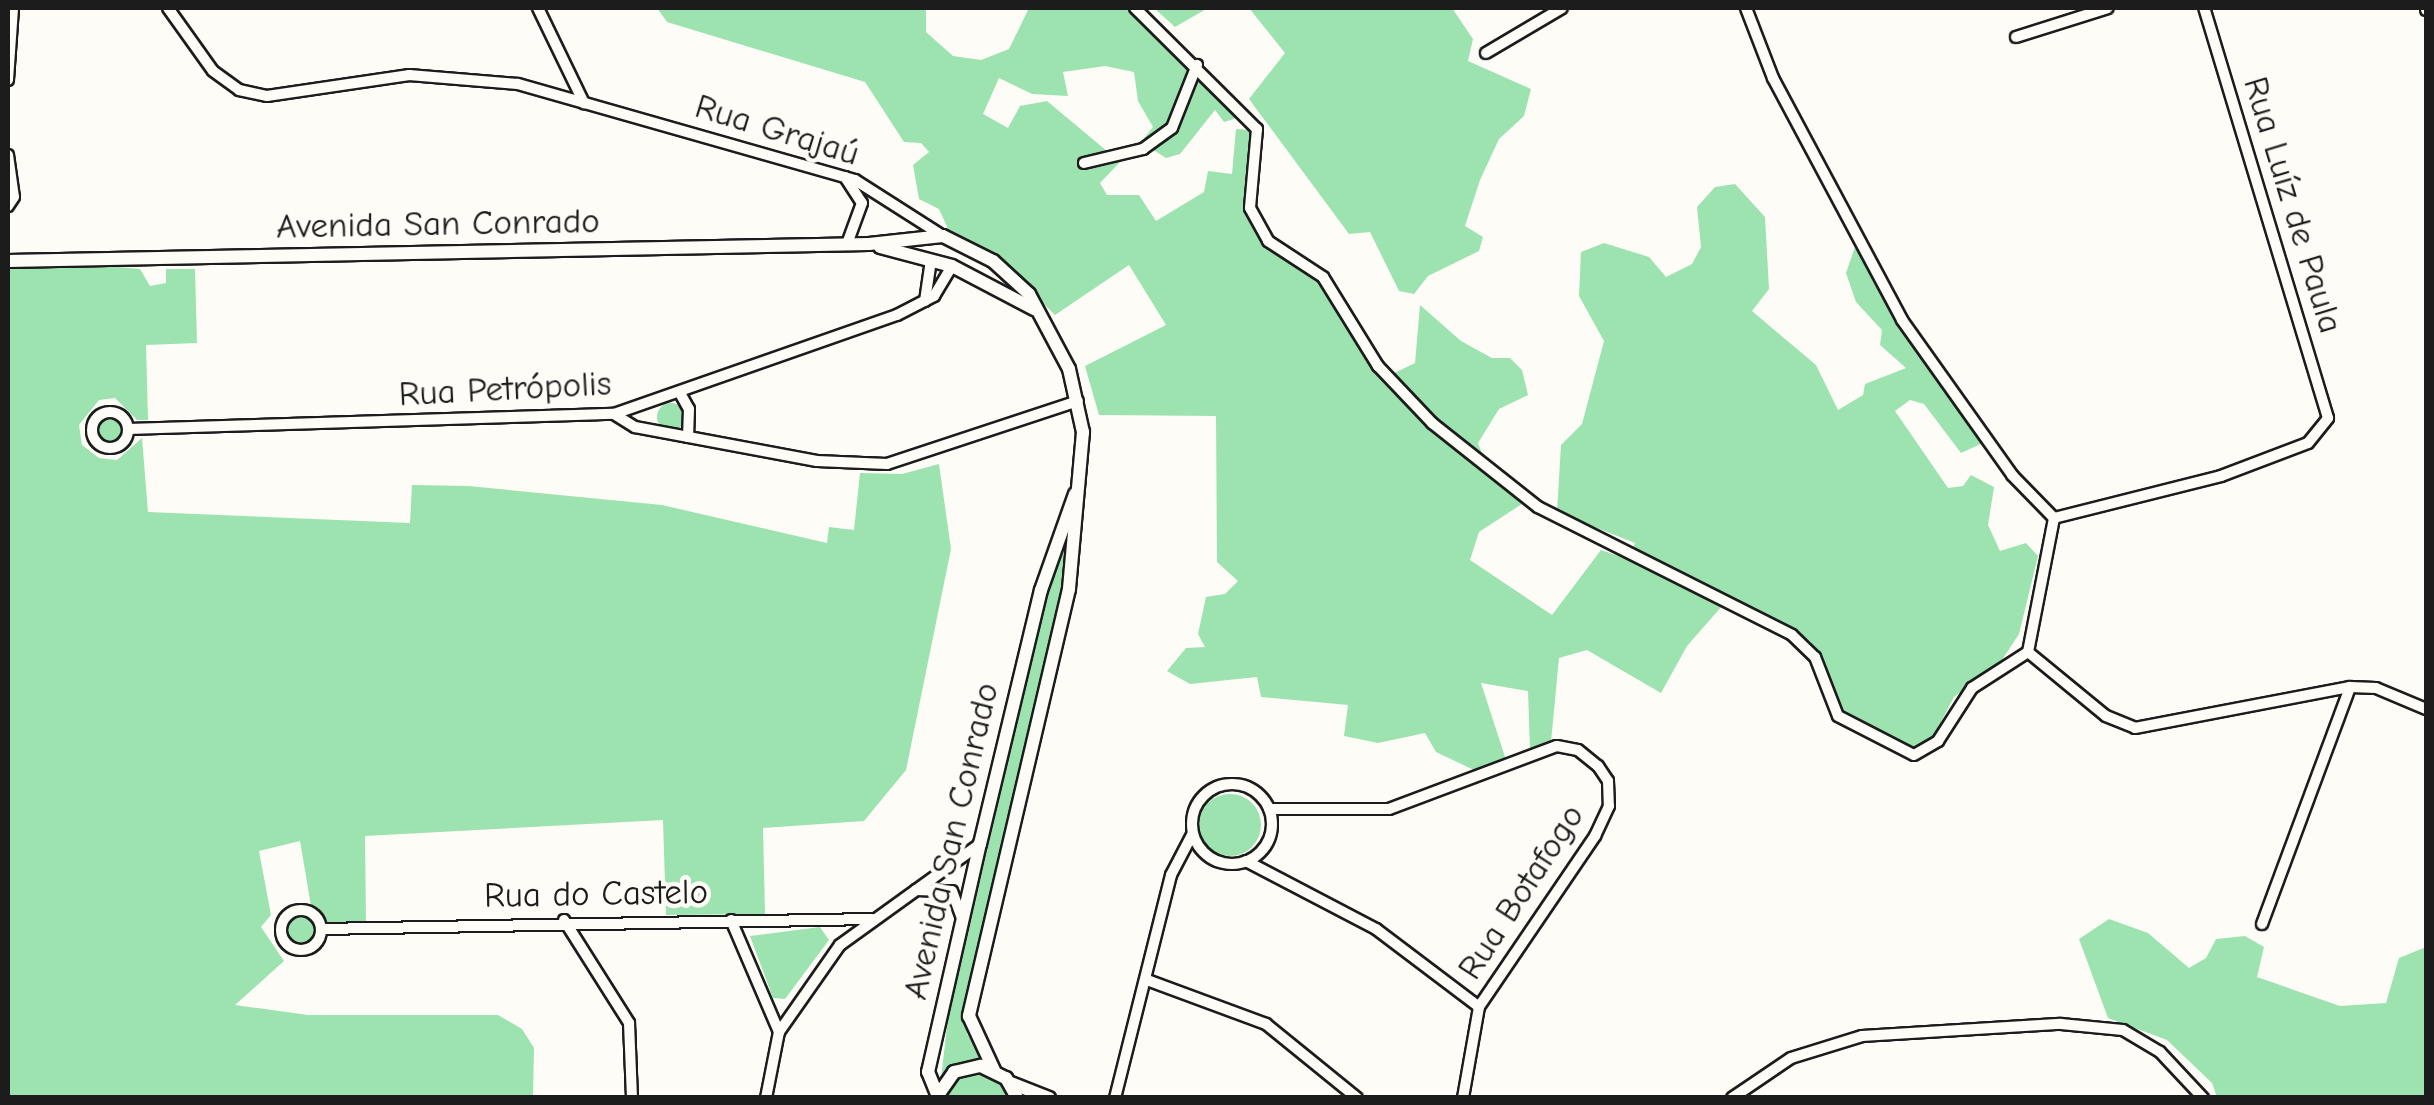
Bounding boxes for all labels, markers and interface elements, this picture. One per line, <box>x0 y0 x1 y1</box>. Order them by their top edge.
street label: Rua Luíz de Paula <box>2234 72 2352 338</box>
street label: Rua Grajaú <box>690 85 864 175</box>
street label: Avenida San Conrado <box>276 200 600 248</box>
street label: Rua Petrópolis <box>398 362 612 416</box>
street label: Avenida San Conrado <box>894 679 1008 1003</box>
street label: Rua Botafogo <box>1449 797 1593 987</box>
street label: Rua do Castelo <box>484 871 708 917</box>

